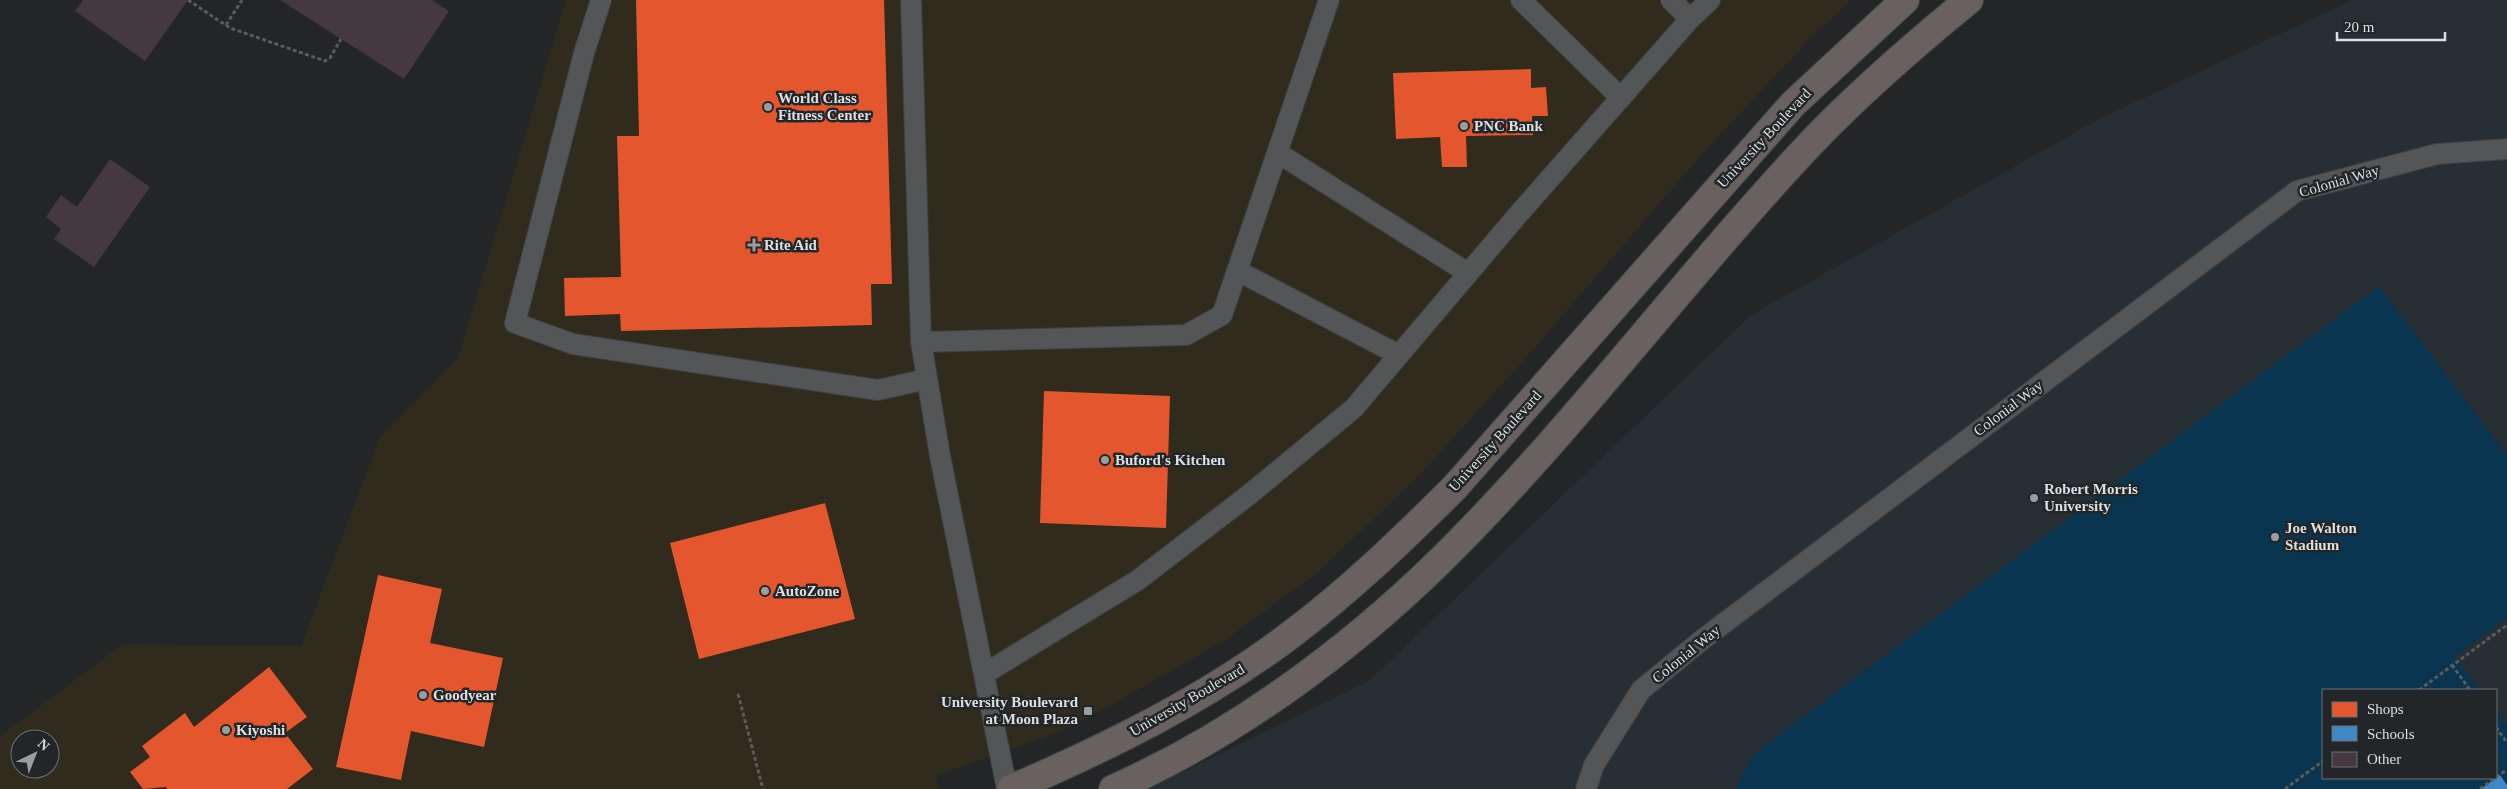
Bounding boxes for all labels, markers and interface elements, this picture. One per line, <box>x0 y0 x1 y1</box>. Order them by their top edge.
scale bar <box>2337 10 2444 42</box>
text: 20 m <box>2344 19 2375 35</box>
street label: University Boulevard <box>1714 85 1814 191</box>
place label: World Class Fitness Center <box>778 90 871 123</box>
marker: World Class Fitness Center <box>762 101 774 113</box>
place label: PNC Bank <box>1474 118 1543 134</box>
marker: PNC Bank <box>1458 120 1470 132</box>
street label: Colonial Way <box>2297 162 2381 200</box>
place label: Rite Aid <box>764 237 818 253</box>
marker: Rite Aid <box>748 239 760 251</box>
street label: Colonial Way <box>1970 377 2046 439</box>
street label: University Boulevard <box>1446 387 1545 494</box>
place label: Buford's Kitchen <box>1115 452 1226 468</box>
marker: Buford's Kitchen <box>1099 454 1111 466</box>
place label: Robert Morris University <box>2044 481 2138 514</box>
marker: Robert Morris University <box>2028 492 2040 504</box>
place label: Joe Walton Stadium <box>2285 520 2357 553</box>
marker: Joe Walton Stadium <box>2269 531 2281 543</box>
place label: AutoZone <box>775 583 840 599</box>
marker: AutoZone <box>759 585 771 597</box>
street label: Colonial Way <box>1649 622 1723 686</box>
street label: University Boulevard <box>1127 660 1248 739</box>
place label: Goodyear <box>433 687 497 703</box>
marker: Goodyear <box>417 689 429 701</box>
legend <box>2322 689 2497 779</box>
place label: University Boulevard at Moon Plaza <box>941 694 1079 727</box>
text: Shops <box>2367 701 2404 717</box>
marker: University Boulevard at Moon Plaza <box>1082 705 1094 717</box>
place label: Kiyoshi <box>236 722 285 738</box>
marker: Kiyoshi <box>220 724 232 736</box>
text: Schools <box>2367 726 2415 742</box>
north arrow <box>10 729 60 779</box>
text: N <box>35 736 52 754</box>
text: Other <box>2367 751 2401 767</box>

